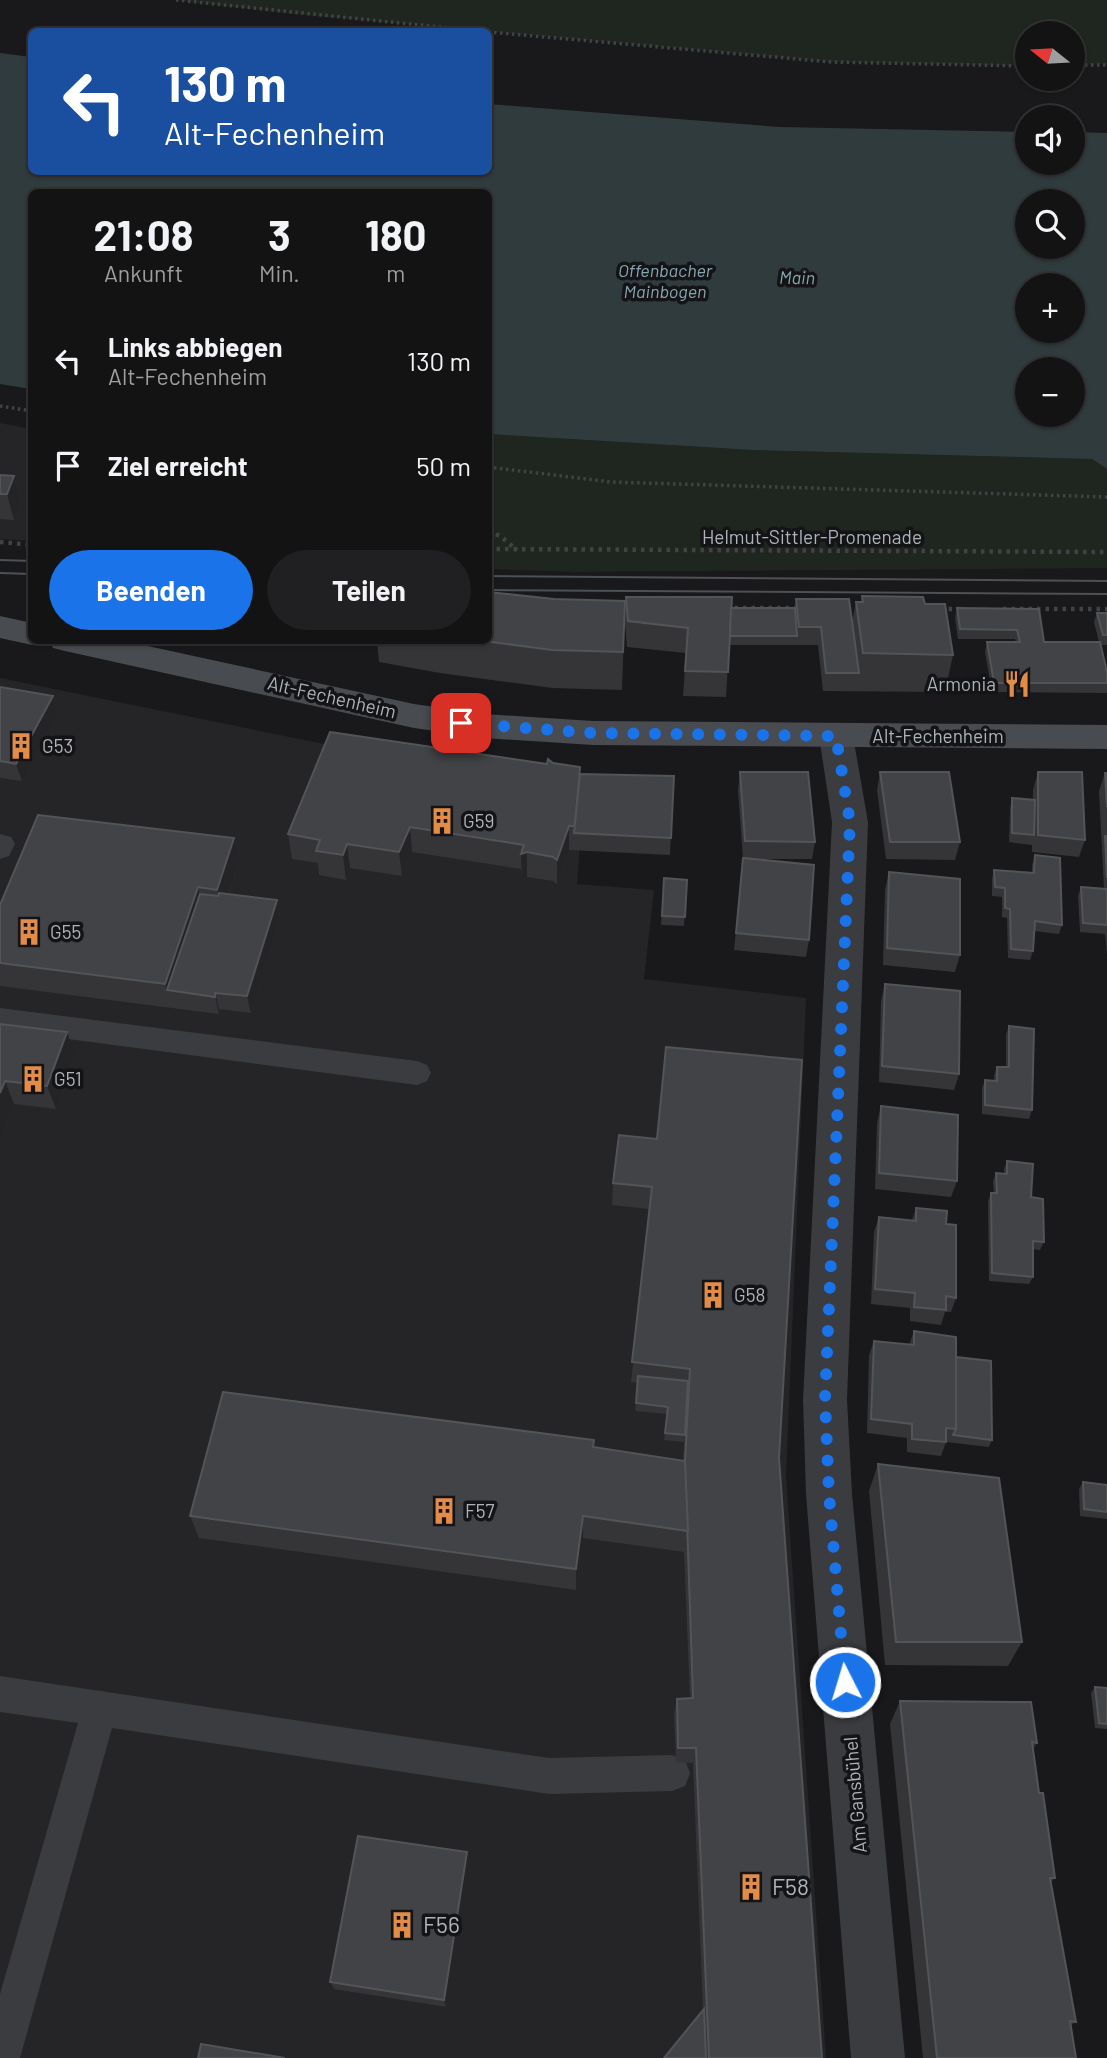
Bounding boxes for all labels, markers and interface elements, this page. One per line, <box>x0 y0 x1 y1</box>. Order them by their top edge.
north arrow <box>1015 21 1085 91</box>
map controls <box>1015 21 1085 427</box>
text: 130 m <box>164 53 286 112</box>
icon: left <box>49 56 140 147</box>
button: sound <box>1015 105 1085 175</box>
text: Alt-Fechenheim <box>164 113 385 151</box>
button: search <box>1015 189 1085 259</box>
text: 21:08 <box>93 209 194 259</box>
text: 3 <box>268 209 291 259</box>
text: 180 <box>365 209 427 259</box>
text: Ankunft <box>104 259 183 287</box>
text: Min. <box>259 259 300 287</box>
text: m <box>386 259 405 287</box>
water label: Offenbacher Mainbogen <box>618 259 713 302</box>
water label: Main <box>779 266 815 288</box>
button: + <box>1015 273 1085 343</box>
text: Links abbiegen <box>108 331 282 362</box>
icon: left <box>49 342 87 380</box>
text: 130 m <box>407 345 471 376</box>
button: − <box>1015 357 1085 427</box>
text: Alt-Fechenheim <box>108 362 267 390</box>
icon: arrive <box>49 447 87 485</box>
text: Ziel erreicht <box>108 450 248 481</box>
text: 50 m <box>416 450 471 481</box>
street label: Helmut-Sittler-Promenade <box>702 525 922 548</box>
button: Beenden <box>49 550 253 630</box>
button: Teilen <box>267 550 471 630</box>
restaurant icon: Armonia <box>1002 669 1032 699</box>
street label: Alt-Fechenheim <box>266 671 399 722</box>
place label: Armonia <box>927 672 996 695</box>
pin <box>431 693 491 753</box>
icon: arrive <box>442 704 480 742</box>
street label: Alt-Fechenheim <box>872 724 1004 747</box>
building icon: G53 <box>6 731 36 761</box>
place label: G53 <box>42 734 73 757</box>
building icon: G59 <box>427 806 457 836</box>
place label: G59 <box>463 809 494 832</box>
building icon: G55 <box>14 917 44 947</box>
place label: G55 <box>50 920 81 943</box>
building icon: G51 <box>18 1064 48 1094</box>
place label: G51 <box>54 1067 82 1090</box>
building icon: G58 <box>698 1280 728 1310</box>
place label: G58 <box>734 1283 765 1306</box>
building icon: F57 <box>429 1496 459 1526</box>
place label: F57 <box>465 1499 495 1522</box>
position arrow <box>808 1645 882 1719</box>
street label: Am Gansbühel <box>838 1736 871 1854</box>
building icon: F58 <box>736 1872 766 1902</box>
place label: F58 <box>772 1872 809 1900</box>
building icon: F56 <box>387 1910 417 1940</box>
place label: F56 <box>423 1910 460 1938</box>

